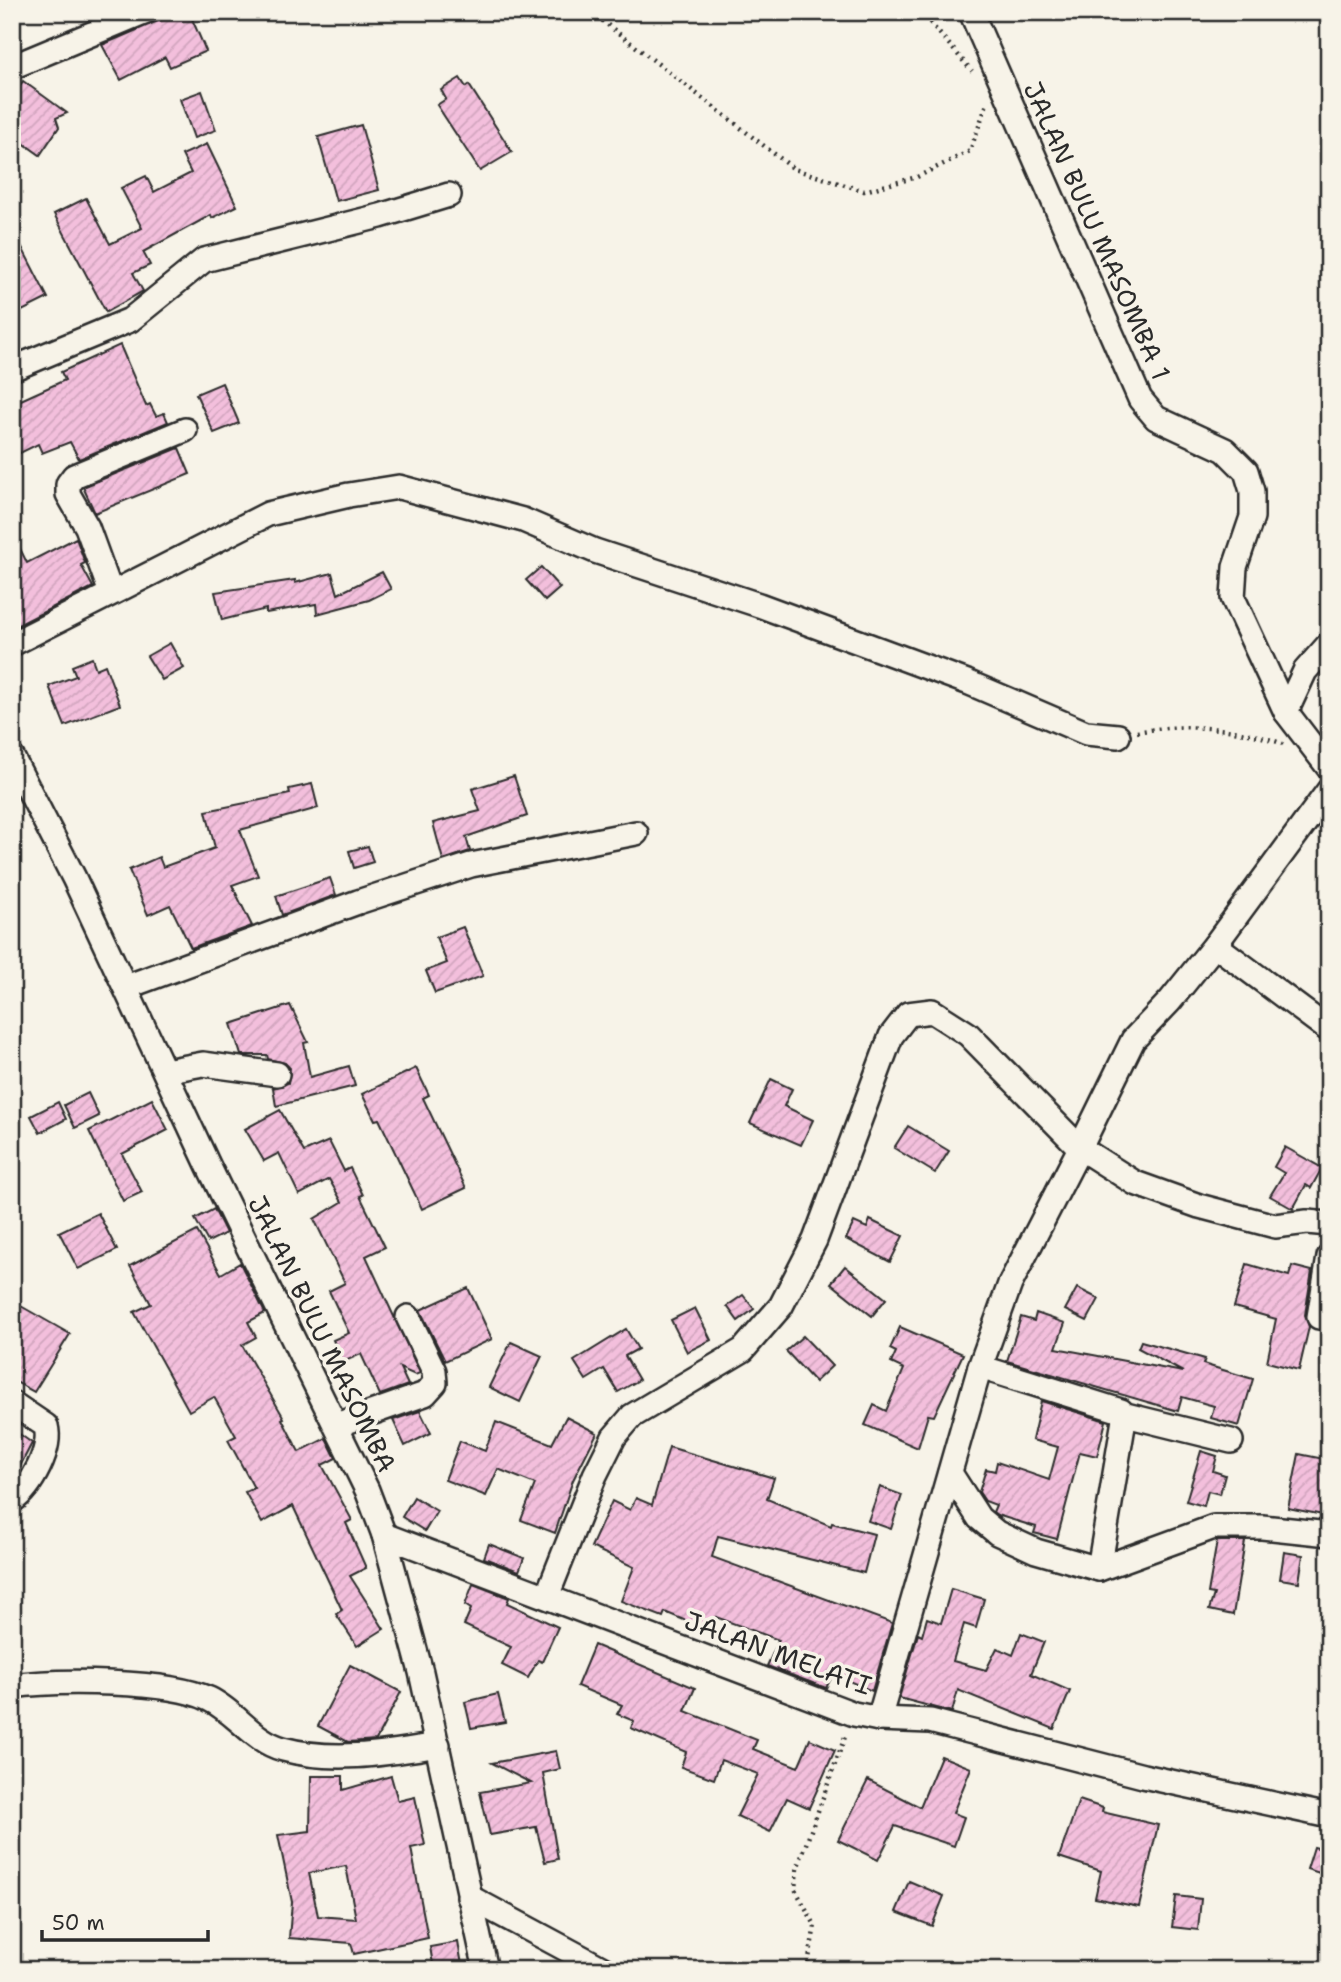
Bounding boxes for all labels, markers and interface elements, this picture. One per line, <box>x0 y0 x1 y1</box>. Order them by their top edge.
street label: JALAN BULU MASOMBA 1 <box>1016 76 1179 386</box>
street label: JALAN BULU MASOMBA <box>240 1190 405 1478</box>
street label: JALAN MELATI <box>680 1602 876 1703</box>
scale bar <box>42 1898 208 1942</box>
text: 50 m <box>52 1909 105 1937</box>

